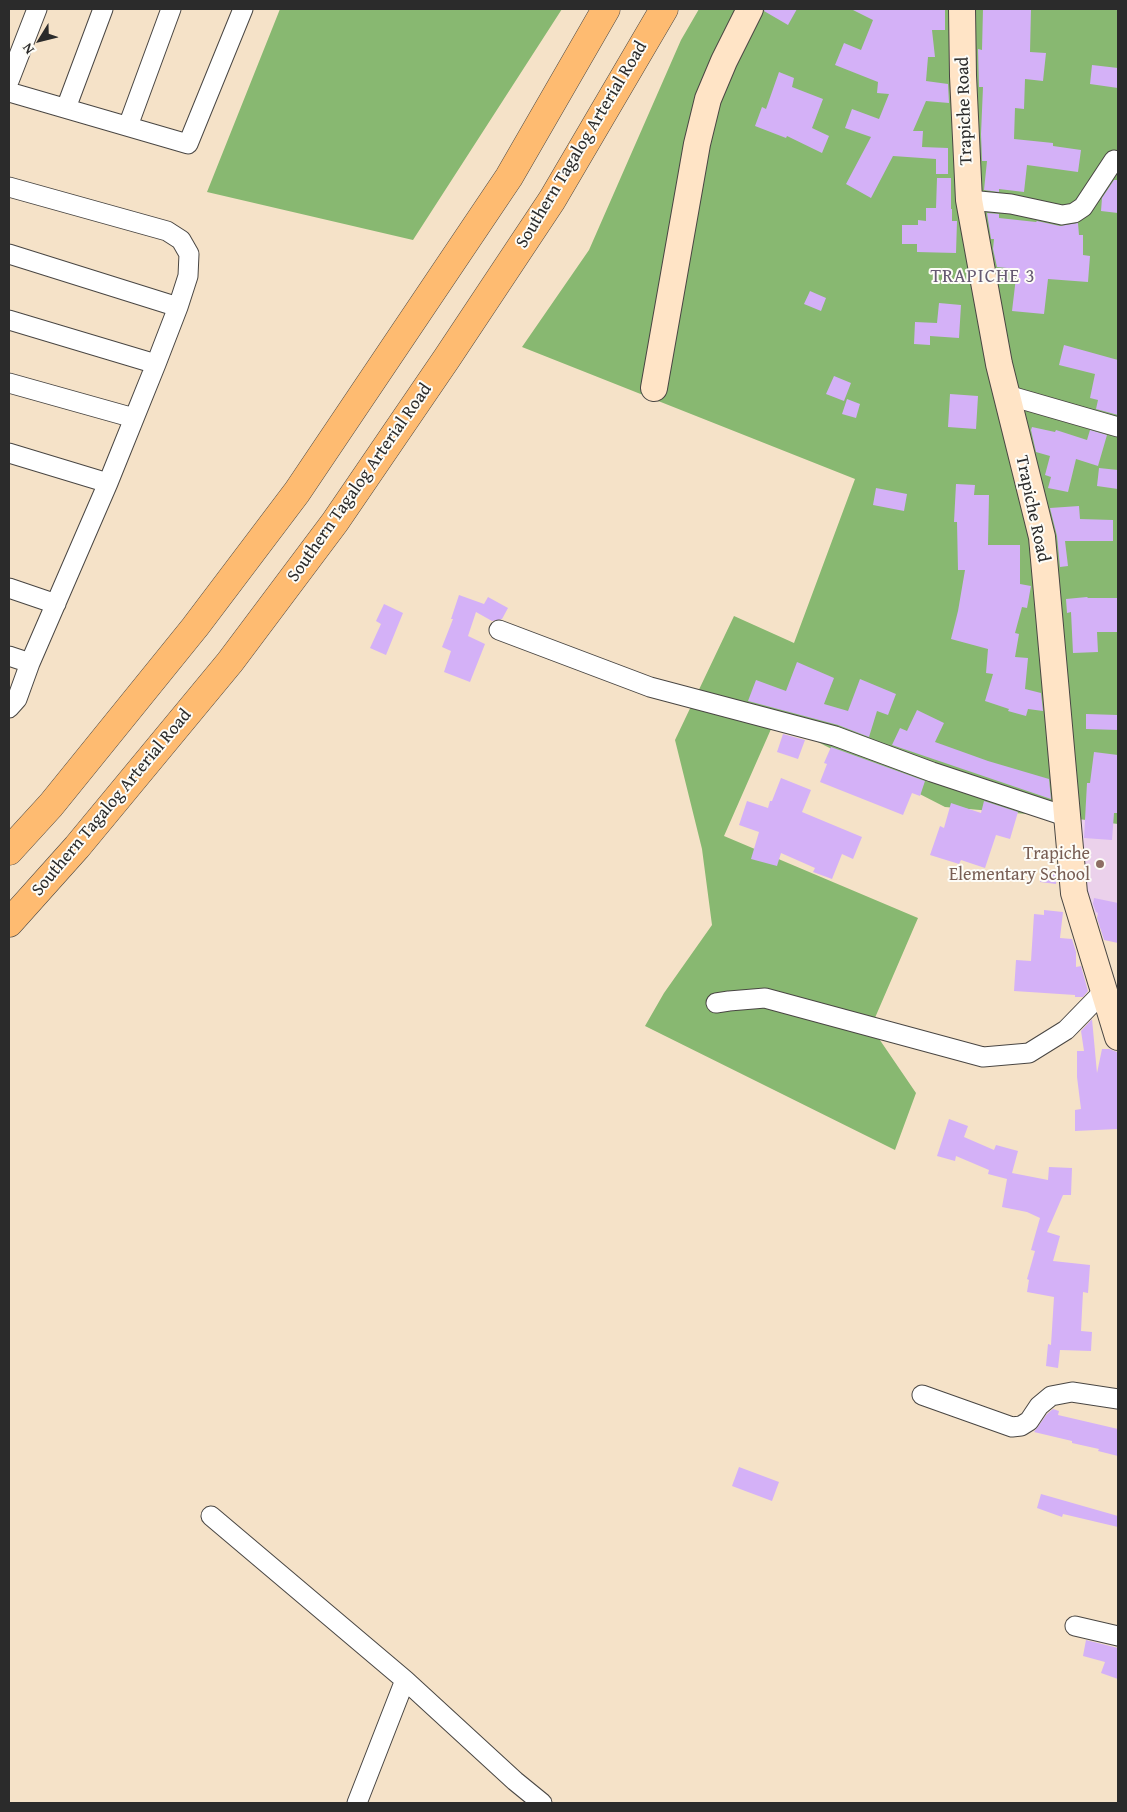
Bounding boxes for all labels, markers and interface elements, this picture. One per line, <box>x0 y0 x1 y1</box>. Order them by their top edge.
north arrow <box>15 15 65 65</box>
street label: Southern Tagalog Arterial Road <box>512 38 652 252</box>
text: N <box>17 39 39 58</box>
street label: Trapiche Road <box>952 56 978 166</box>
district label: TRAPICHE 3 <box>929 266 1037 288</box>
street label: Southern Tagalog Arterial Road <box>283 380 437 586</box>
street label: Trapiche Road <box>1010 454 1054 564</box>
street label: Southern Tagalog Arterial Road <box>27 705 197 901</box>
place label: Trapiche Elementary School <box>949 843 1090 886</box>
marker: Trapiche Elementary School <box>1094 858 1106 870</box>

